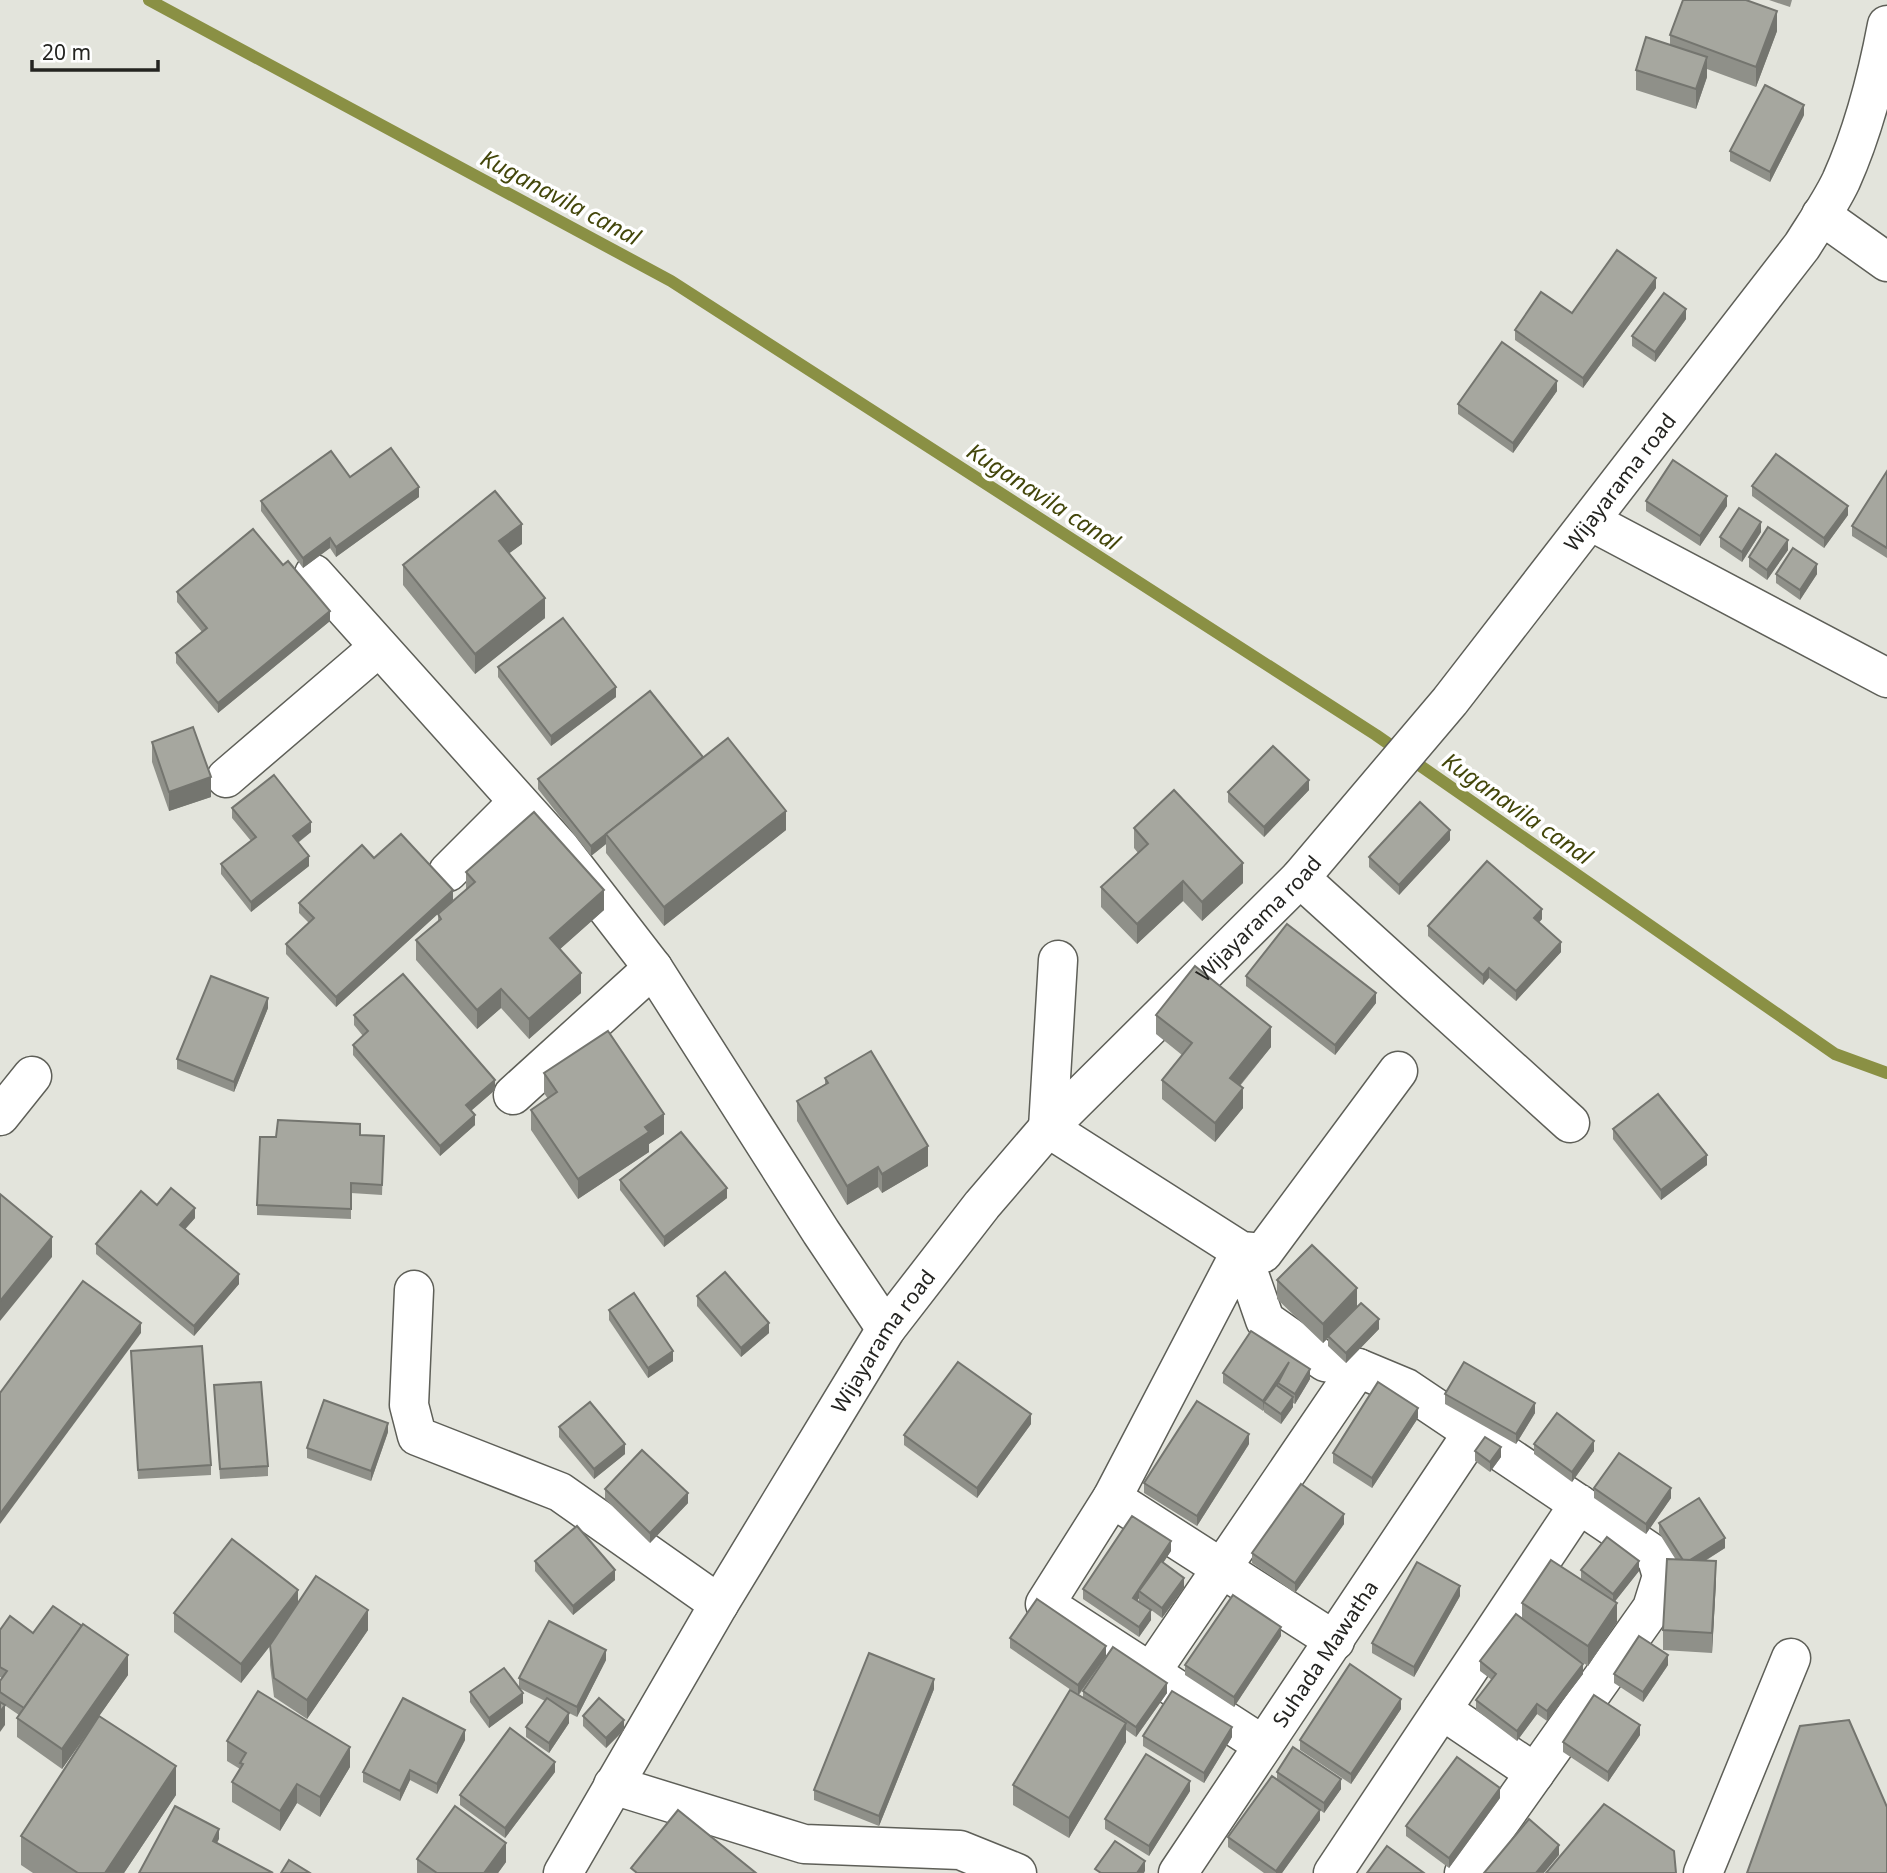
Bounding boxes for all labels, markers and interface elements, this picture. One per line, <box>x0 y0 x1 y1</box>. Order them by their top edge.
scale bar <box>32 28 158 72</box>
text: 20 m <box>42 38 91 66</box>
water label: Kuganavila canal <box>476 141 647 253</box>
street label: Wijayarama road <box>1557 407 1682 557</box>
water label: Kuganavila canal <box>961 435 1128 558</box>
water label: Kuganavila canal <box>1437 744 1600 872</box>
street label: Wijayarama road <box>1190 849 1327 988</box>
street label: Wijayarama road <box>825 1264 941 1418</box>
street label: Suhada Mawatha <box>1266 1575 1384 1732</box>

